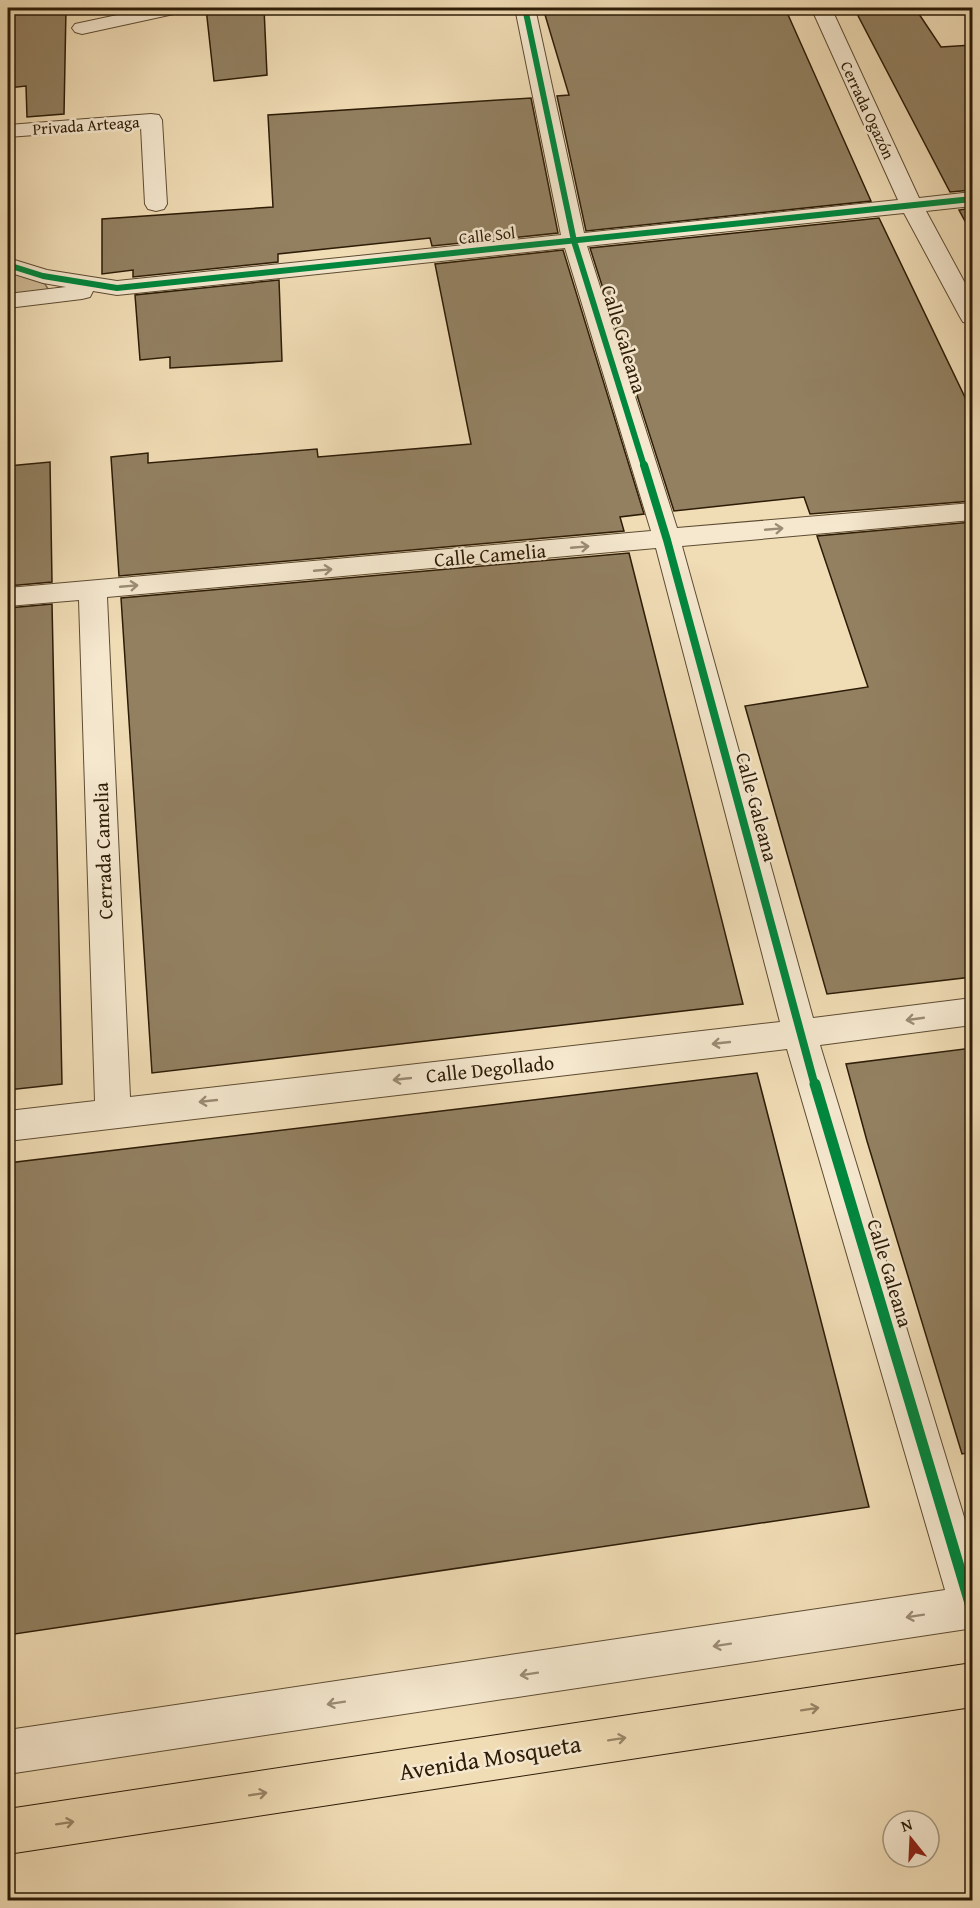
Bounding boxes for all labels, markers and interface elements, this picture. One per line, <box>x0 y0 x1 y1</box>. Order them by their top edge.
street label: Cerrada Ogazón <box>835 57 901 163</box>
street label: Privada Arteaga <box>32 109 141 141</box>
street label: Calle Sol <box>458 220 517 250</box>
street label: Calle Galeana <box>594 281 655 397</box>
one-way arrow <box>764 523 783 534</box>
street label: Calle Camelia <box>433 535 548 574</box>
one-way arrow <box>569 541 589 552</box>
one-way arrow <box>312 564 332 575</box>
one-way arrow <box>118 580 138 591</box>
street label: Calle Galeana <box>729 749 786 865</box>
street label: Cerrada Camelia <box>86 781 119 920</box>
one-way arrow <box>905 1013 925 1024</box>
one-way arrow <box>712 1038 731 1049</box>
street label: Calle Degollado <box>424 1047 555 1090</box>
one-way arrow <box>393 1074 412 1085</box>
one-way arrow <box>199 1096 219 1107</box>
street label: Calle Galeana <box>860 1215 921 1331</box>
one-way arrow <box>905 1611 925 1622</box>
one-way arrow <box>712 1639 732 1650</box>
one-way arrow <box>520 1668 539 1679</box>
one-way arrow <box>327 1697 346 1708</box>
one-way arrow <box>799 1704 819 1715</box>
street label: Avenida Mosqueta <box>396 1726 584 1789</box>
one-way arrow <box>607 1733 626 1744</box>
one-way arrow <box>248 1788 267 1799</box>
north arrow <box>881 1809 941 1869</box>
text: N <box>898 1812 915 1838</box>
one-way arrow <box>55 1818 75 1829</box>

